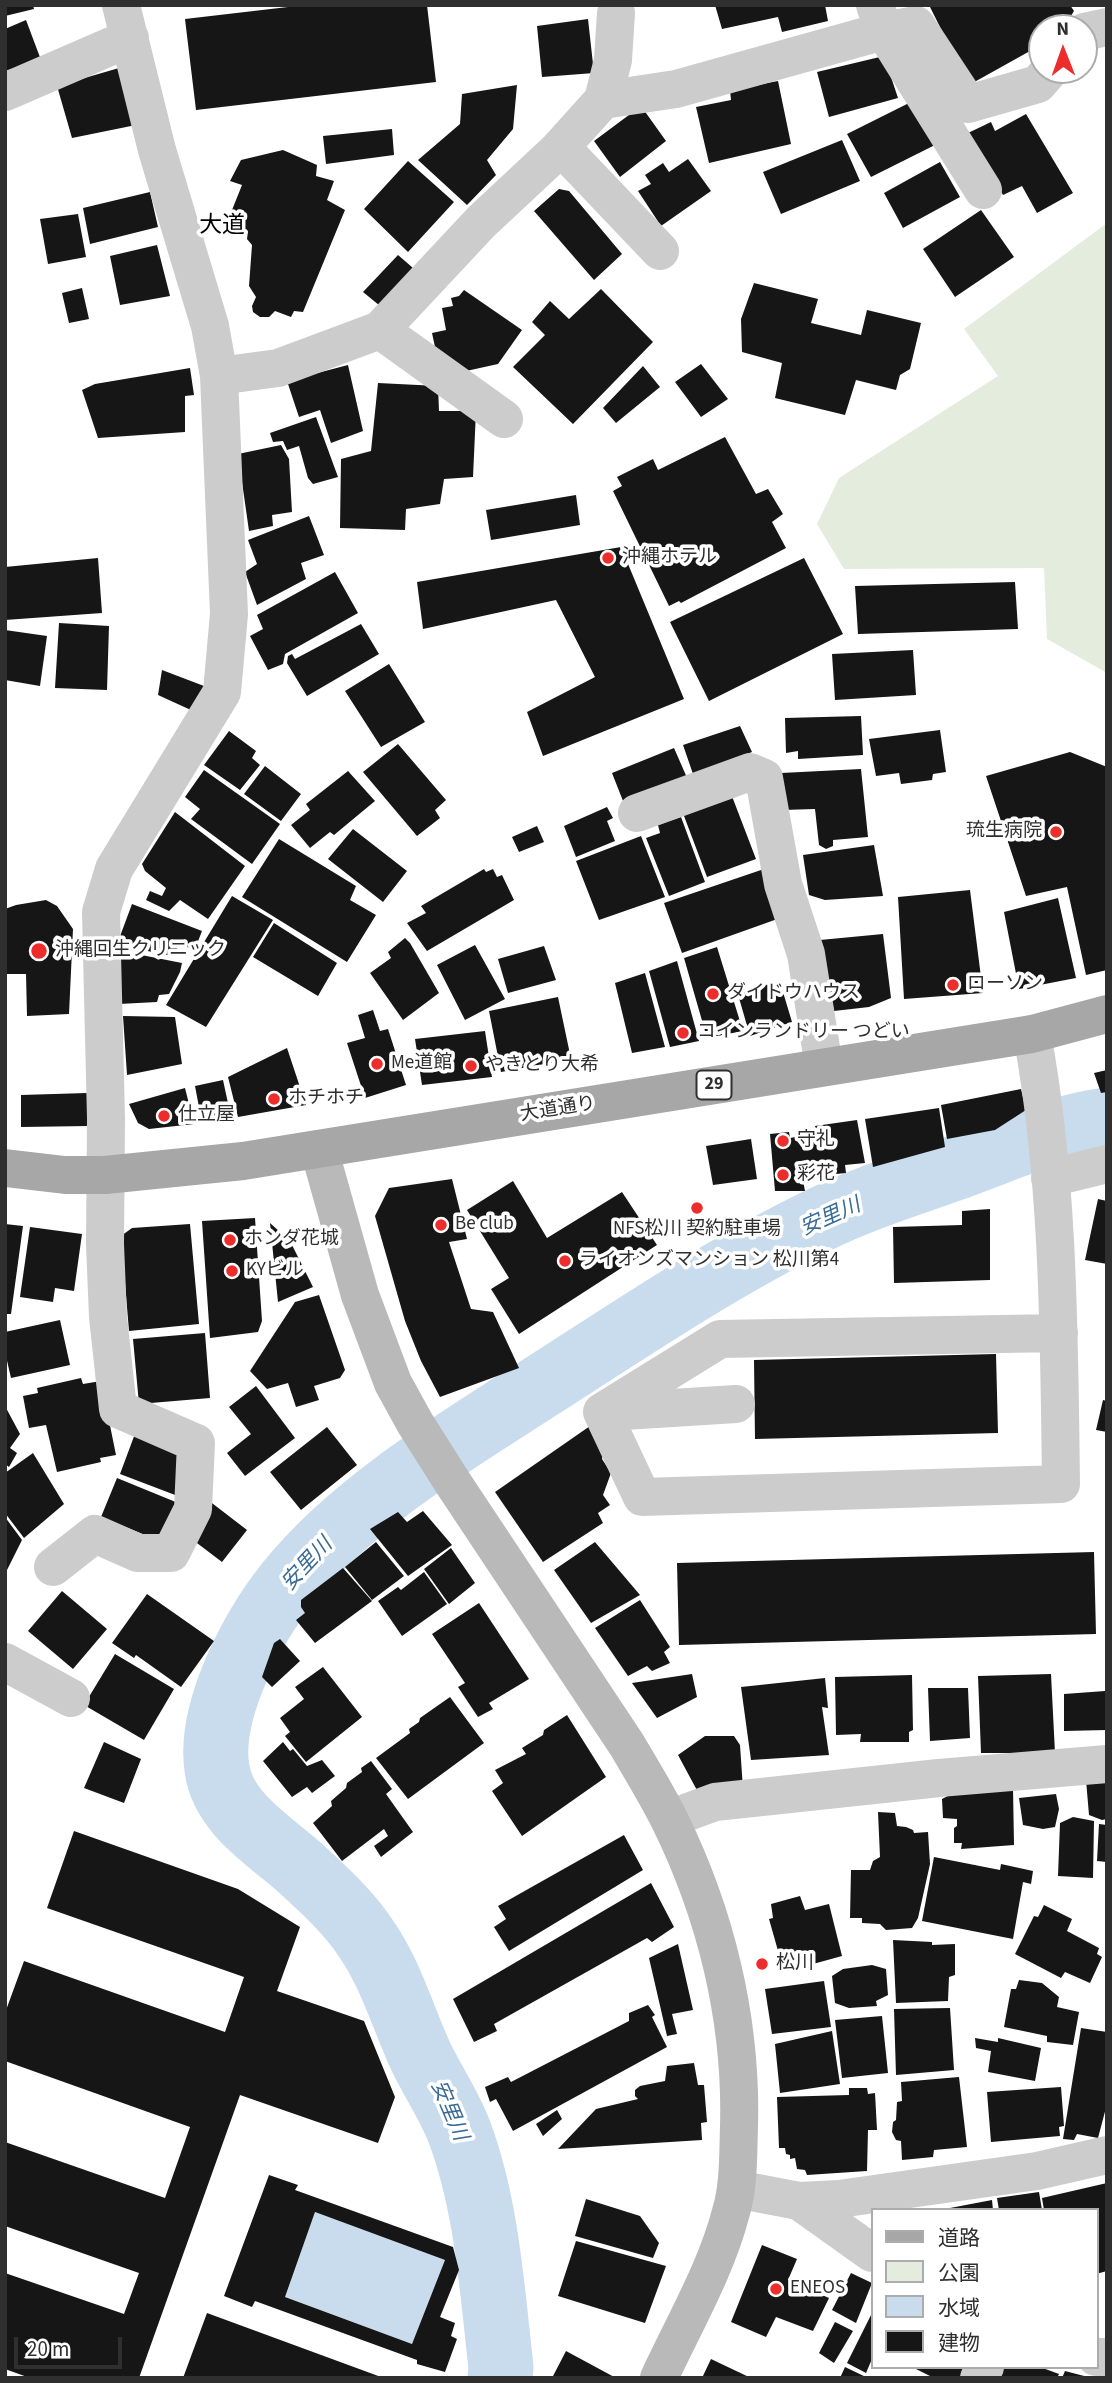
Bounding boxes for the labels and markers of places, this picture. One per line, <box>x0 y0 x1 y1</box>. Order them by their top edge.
place label: 沖縄ホテル <box>622 547 717 569</box>
marker: 沖縄ホテル <box>600 550 616 566</box>
place label: 琉生病院 <box>966 821 1042 843</box>
marker: 琉生病院 <box>1048 824 1064 840</box>
place label: 沖縄回生クリニック <box>55 940 226 962</box>
marker: 沖縄回生クリニック <box>29 941 49 961</box>
place label: ローソン <box>967 974 1043 996</box>
marker: ローソン <box>945 977 961 993</box>
place label: ダイドウハウス <box>727 983 860 1005</box>
marker: ダイドウハウス <box>705 986 721 1002</box>
place label: コインランドリー つどい <box>697 1022 910 1044</box>
marker: コインランドリー つどい <box>675 1025 691 1041</box>
place label: Me道館 <box>391 1053 452 1075</box>
place label: やきとり大希 <box>485 1055 599 1077</box>
marker: Me道館 <box>369 1056 385 1072</box>
marker: やきとり大希 <box>463 1058 479 1074</box>
place label: ホチホチ <box>288 1088 364 1110</box>
marker: ホチホチ <box>266 1091 282 1107</box>
place label: 仕立屋 <box>178 1105 235 1127</box>
marker: 仕立屋 <box>156 1108 172 1124</box>
place label: 守礼 <box>797 1130 835 1152</box>
marker: 守礼 <box>775 1133 791 1149</box>
place label: 彩花 <box>797 1164 835 1186</box>
marker: 彩花 <box>775 1167 791 1183</box>
marker: NFS松川 契約駐車場 <box>689 1200 705 1216</box>
place label: Be club <box>455 1214 514 1236</box>
marker: Be club <box>433 1217 449 1233</box>
place label: NFS松川 契約駐車場 <box>613 1219 781 1241</box>
place label: ホンダ花城 <box>244 1229 339 1251</box>
marker: ホンダ花城 <box>222 1232 238 1248</box>
place label: ライオンズマンション 松川第4 <box>579 1250 839 1272</box>
marker: ライオンズマンション 松川第4 <box>557 1253 573 1269</box>
place label: KYビル <box>246 1260 304 1282</box>
marker: KYビル <box>224 1263 240 1279</box>
place label: 松川 <box>776 1953 814 1975</box>
marker: 松川 <box>754 1956 770 1972</box>
place label: ENEOS <box>790 2278 845 2300</box>
marker: ENEOS <box>768 2281 784 2297</box>

